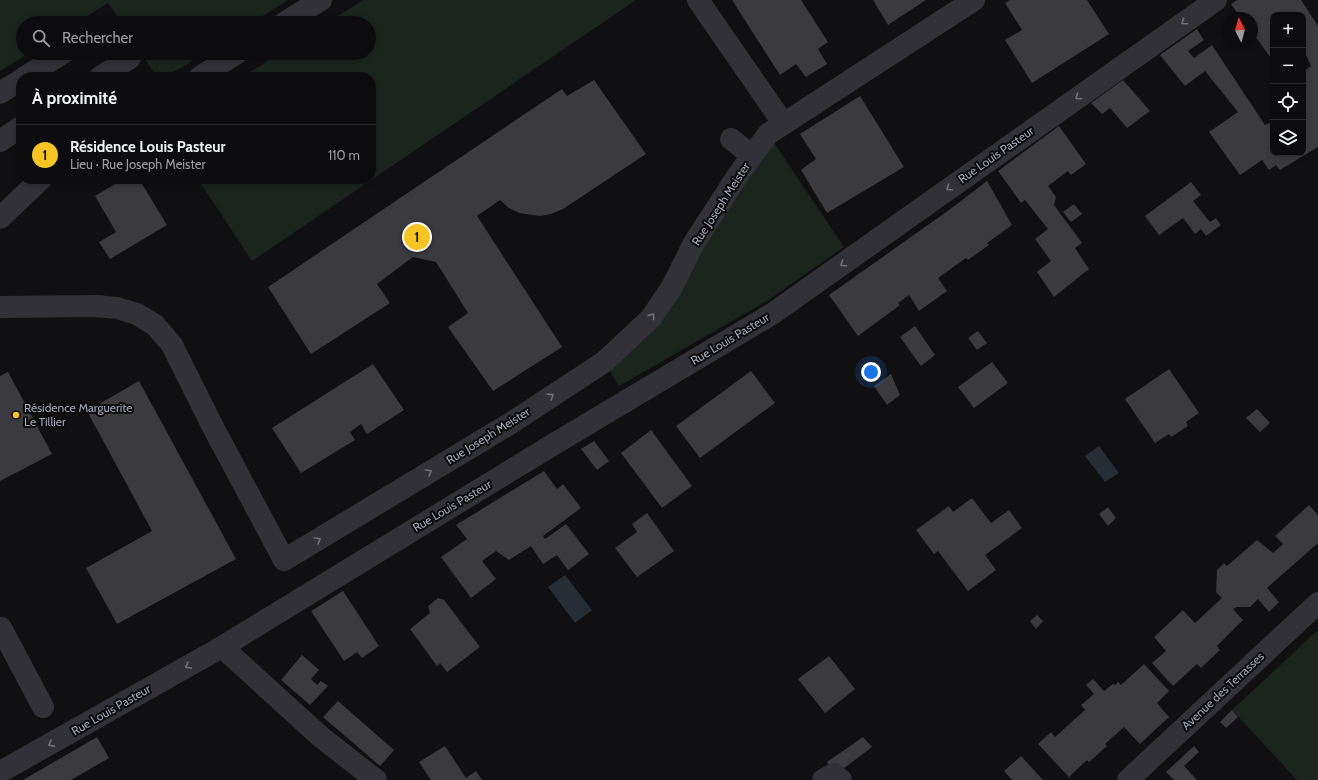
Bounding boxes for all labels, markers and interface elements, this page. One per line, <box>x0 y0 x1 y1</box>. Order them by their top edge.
north arrow <box>1222 12 1258 48</box>
map controls <box>1270 12 1306 156</box>
button: + <box>1270 12 1306 48</box>
search box <box>16 16 376 60</box>
one-way arrow <box>1182 17 1189 24</box>
icon: search <box>30 27 52 49</box>
text: Rechercher <box>62 29 133 47</box>
button: − <box>1270 48 1306 84</box>
button: locate <box>1270 84 1306 120</box>
text: À proximité <box>32 88 117 108</box>
one-way arrow <box>1075 92 1082 100</box>
button: layers <box>1270 120 1306 156</box>
street label: Rue Louis Pasteur <box>955 123 1037 186</box>
text: Résidence Louis Pasteur <box>70 138 225 156</box>
text: 1 <box>43 147 47 163</box>
text: 110 m <box>328 147 360 163</box>
text: Lieu · Rue Joseph Meister <box>70 156 206 172</box>
street label: Rue Joseph Meister <box>688 159 753 248</box>
one-way arrow <box>946 183 953 190</box>
pin: 1 <box>404 222 430 252</box>
one-way arrow <box>840 259 847 267</box>
street label: Rue Louis Pasteur <box>688 309 772 368</box>
one-way arrow <box>647 313 654 320</box>
your location <box>861 362 881 382</box>
one-way arrow <box>547 394 554 401</box>
place label: Résidence Marguerite Le Tillier <box>24 400 132 429</box>
street label: Rue Joseph Meister <box>443 404 533 467</box>
marker: Résidence Marguerite Le Tillier <box>11 410 21 420</box>
one-way arrow <box>425 470 432 477</box>
street label: Rue Louis Pasteur <box>410 476 494 535</box>
one-way arrow <box>314 537 321 544</box>
street label: Avenue des Terrasses <box>1178 649 1267 733</box>
one-way arrow <box>185 662 193 669</box>
street label: Rue Louis Pasteur <box>69 681 153 738</box>
one-way arrow <box>48 740 55 747</box>

